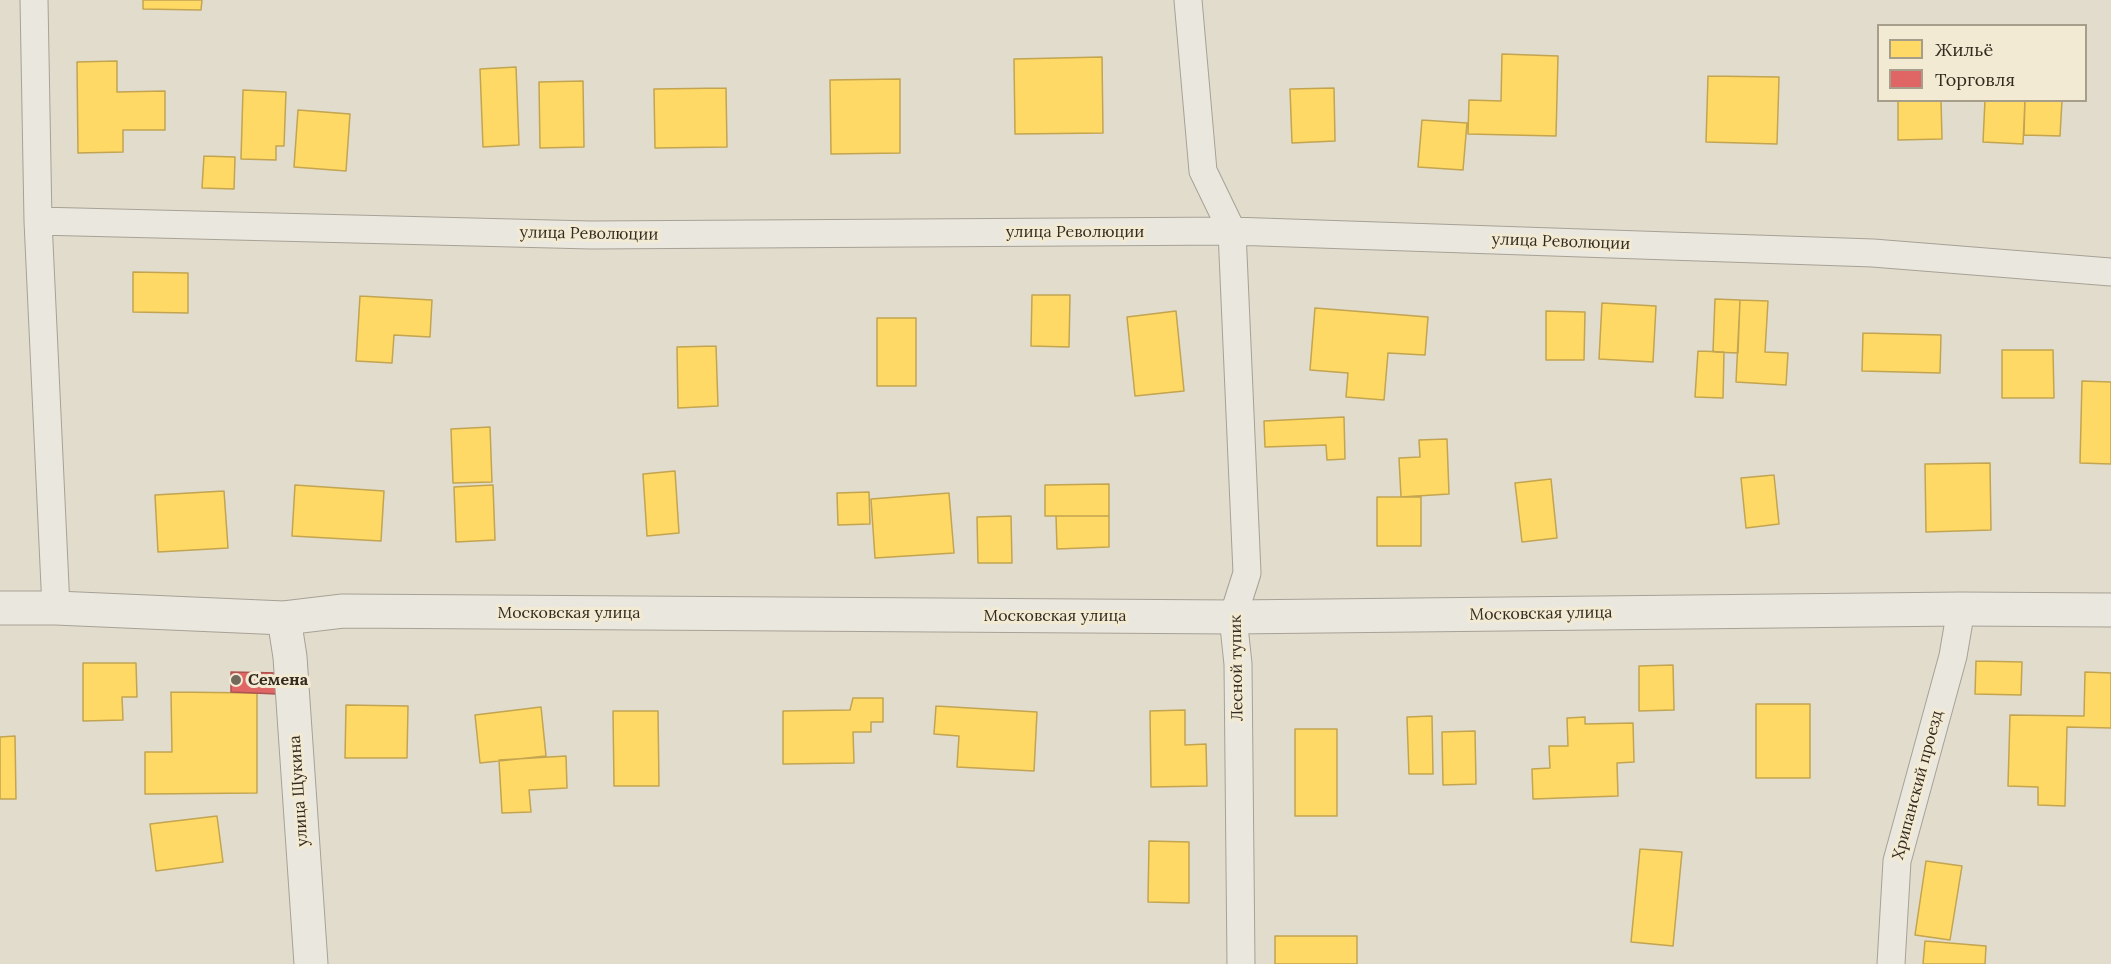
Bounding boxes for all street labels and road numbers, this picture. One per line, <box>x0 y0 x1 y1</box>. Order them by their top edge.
street label: улица Революции <box>1006 222 1144 242</box>
street label: улица Революции <box>520 223 658 245</box>
street label: улица Революции <box>1491 230 1631 254</box>
street label: Московская улица <box>497 603 641 623</box>
street label: Московская улица <box>1469 603 1613 625</box>
street label: Московская улица <box>983 606 1127 626</box>
street label: Лесной тупик <box>1226 615 1248 721</box>
street label: Хрипанский проезд <box>1889 708 1947 862</box>
street label: улица Щукина <box>286 735 312 847</box>

